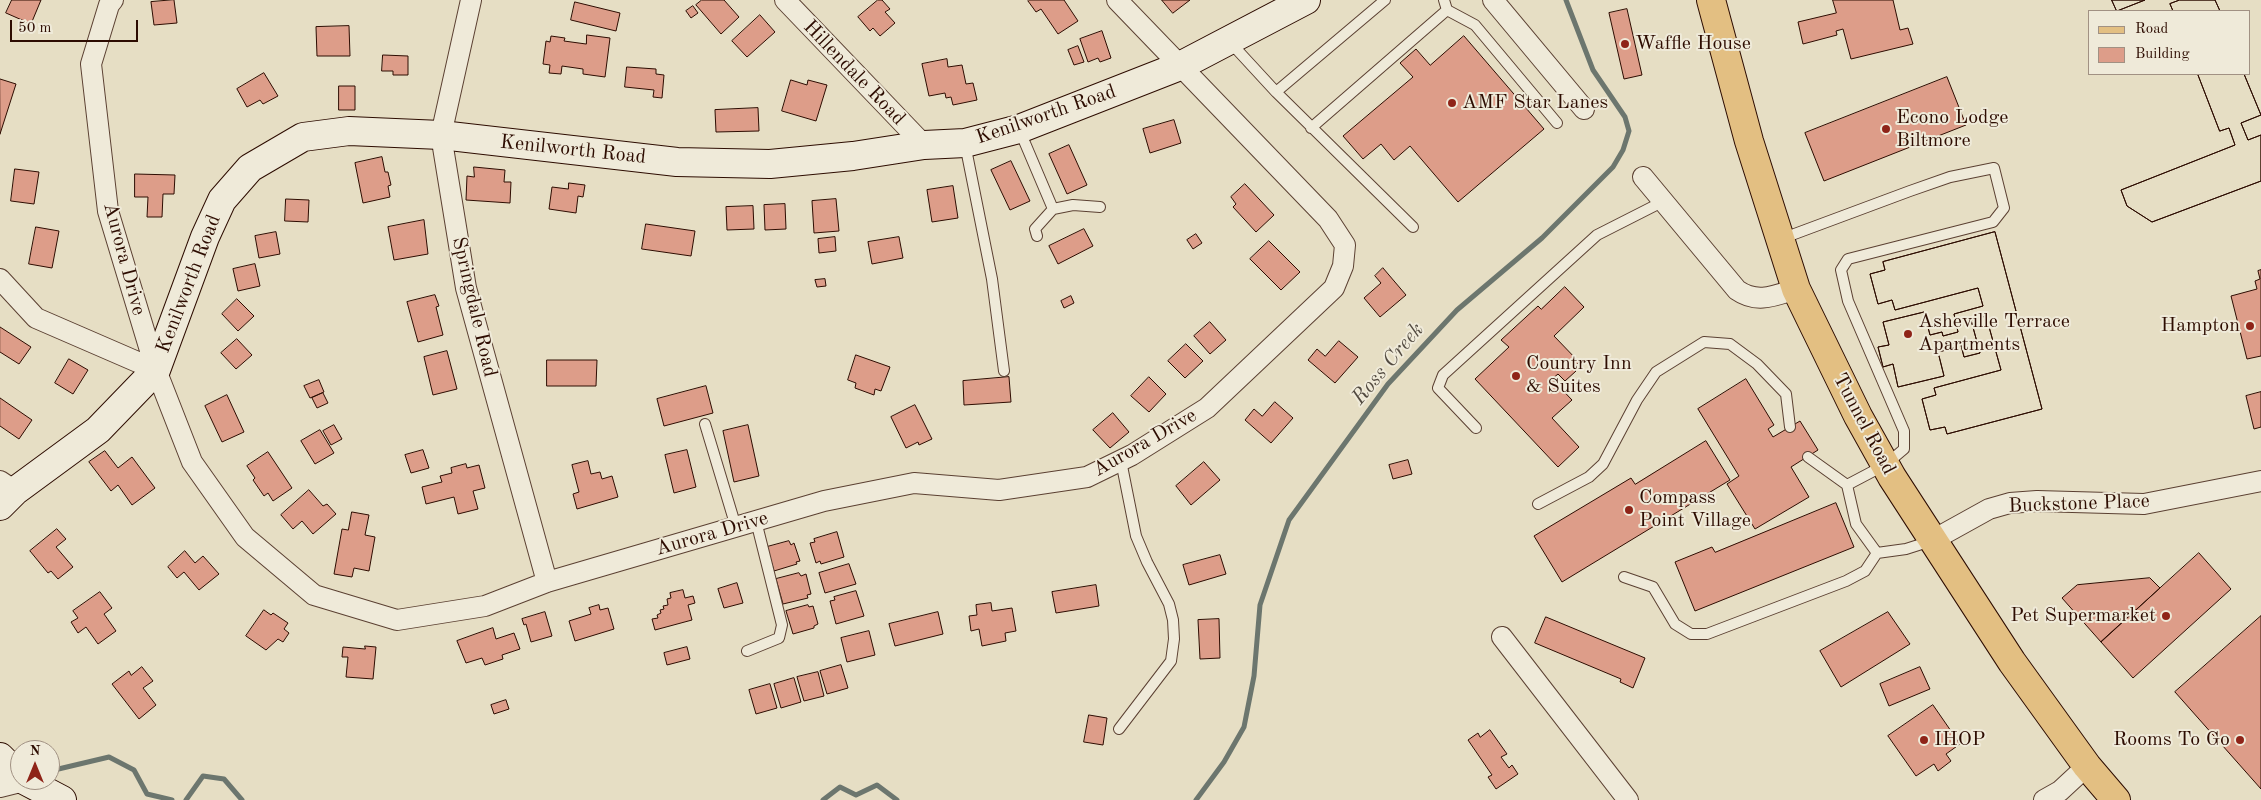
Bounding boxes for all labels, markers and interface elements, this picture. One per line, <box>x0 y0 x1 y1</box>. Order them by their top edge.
scale bar <box>12 10 140 42</box>
legend <box>2088 10 2251 75</box>
street label: Hillendale Road <box>798 15 910 131</box>
text: 50 m <box>18 21 52 36</box>
text: Road <box>2135 22 2168 37</box>
place label: Waffle House <box>1635 32 1751 56</box>
marker: Waffle House <box>1619 38 1631 50</box>
text: Building <box>2135 47 2190 62</box>
street label: Kenilworth Road <box>973 80 1119 150</box>
place label: AMF Star Lanes <box>1462 91 1608 115</box>
marker: AMF Star Lanes <box>1446 97 1458 109</box>
place label: Econo Lodge Biltmore <box>1896 106 2009 153</box>
marker: Econo Lodge Biltmore <box>1880 123 1892 135</box>
street label: Kenilworth Road <box>499 130 647 170</box>
street label: Aurora Drive <box>97 200 151 318</box>
street label: Kenilworth Road <box>152 211 226 357</box>
street label: Springdale Road <box>446 235 502 379</box>
place label: Asheville Terrace Apartments <box>1918 310 2070 357</box>
place label: Hampton <box>2160 314 2240 338</box>
water label: Ross Creek <box>1347 318 1429 410</box>
marker: Hampton <box>2244 320 2256 332</box>
marker: Asheville Terrace Apartments <box>1902 328 1914 340</box>
place label: Country Inn & Suites <box>1526 352 1632 399</box>
street label: Tunnel Road <box>1827 369 1901 479</box>
marker: Country Inn & Suites <box>1510 370 1522 382</box>
street label: Aurora Drive <box>1089 404 1201 482</box>
place label: Compass Point Village <box>1639 486 1751 533</box>
street label: Buckstone Place <box>2008 490 2150 518</box>
marker: Compass Point Village <box>1623 504 1635 516</box>
street label: Aurora Drive <box>653 507 771 561</box>
place label: Pet Supermarket <box>2010 604 2156 628</box>
marker: Pet Supermarket <box>2160 610 2172 622</box>
place label: IHOP <box>1934 728 1985 752</box>
place label: Rooms To Go <box>2113 728 2230 752</box>
marker: IHOP <box>1918 734 1930 746</box>
marker: Rooms To Go <box>2234 734 2246 746</box>
north arrow <box>10 740 60 790</box>
text: N <box>30 744 40 758</box>

